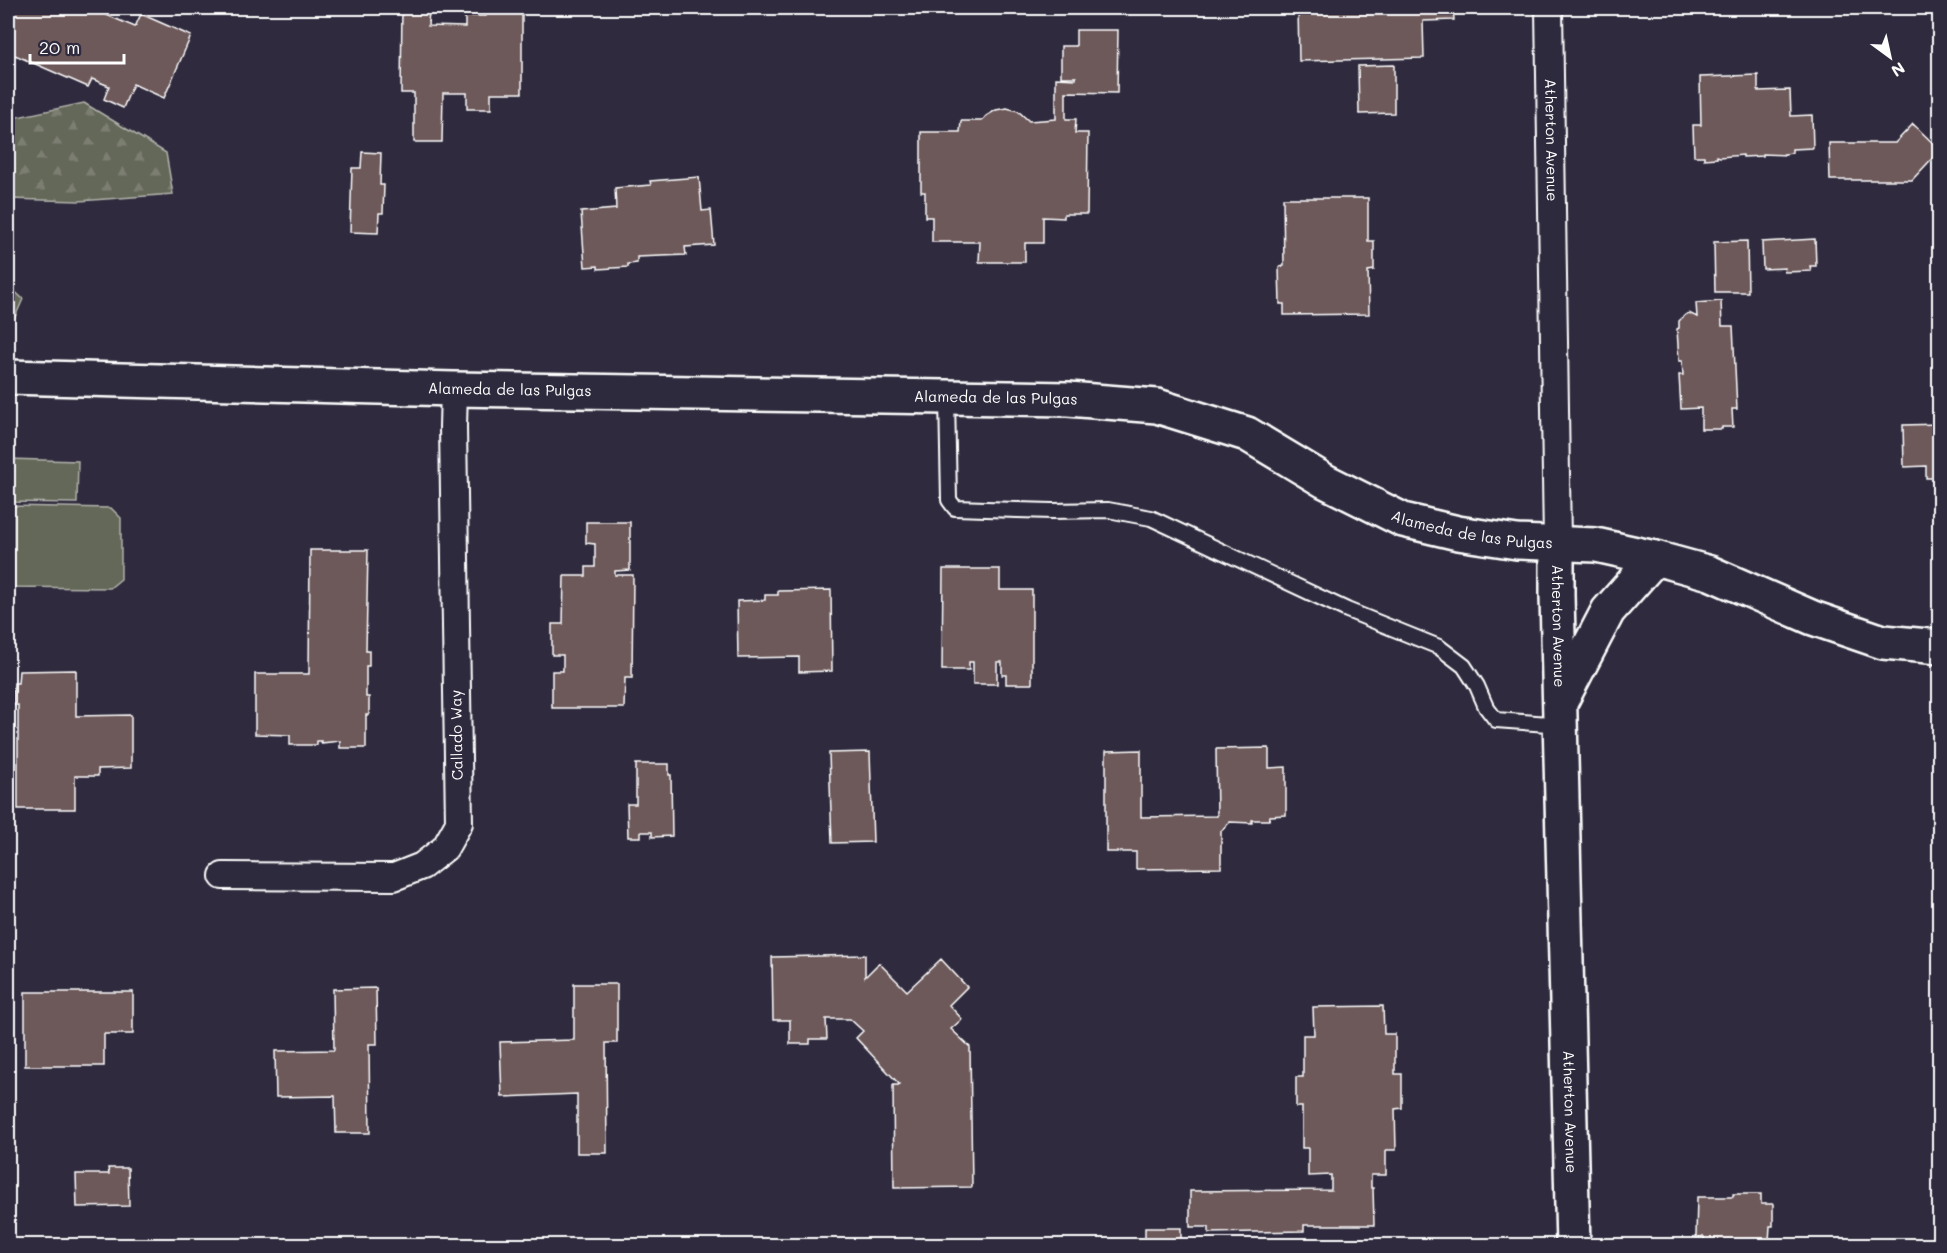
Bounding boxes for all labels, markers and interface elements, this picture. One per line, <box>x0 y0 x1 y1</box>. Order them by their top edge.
scale bar <box>30 27 124 65</box>
north arrow <box>1860 27 1920 87</box>
text: 20 m <box>39 35 80 59</box>
text: N <box>1888 58 1909 82</box>
street label: Atherton Avenue <box>1541 78 1563 202</box>
street label: Alameda de las Pulgas <box>428 377 592 400</box>
street label: Alameda de las Pulgas <box>914 385 1079 409</box>
street label: Alameda de las Pulgas <box>1388 505 1553 552</box>
street label: Atherton Avenue <box>1548 565 1570 688</box>
street label: Callado Way <box>445 689 467 780</box>
street label: Atherton Avenue <box>1559 1050 1582 1173</box>

